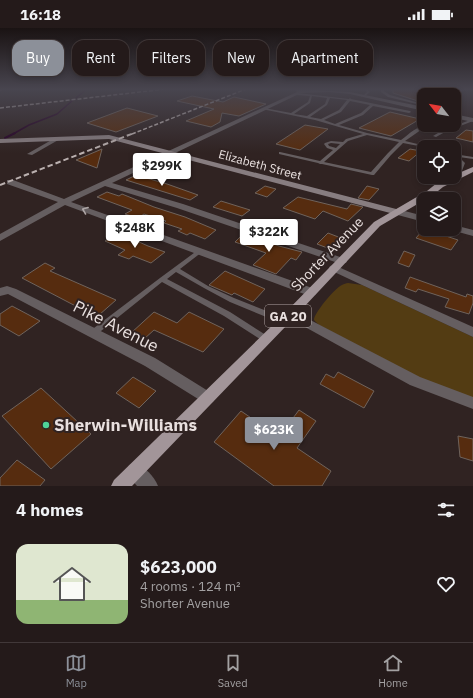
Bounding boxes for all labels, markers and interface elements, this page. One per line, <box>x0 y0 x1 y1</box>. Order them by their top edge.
text: 16:18 <box>20 5 61 24</box>
chip: Buy <box>12 40 64 76</box>
chip: Rent <box>72 40 129 76</box>
chip: Filters <box>137 40 205 76</box>
chip: New <box>213 40 269 76</box>
chip: Apartment <box>277 40 373 76</box>
north arrow <box>417 88 461 132</box>
map controls <box>417 88 461 236</box>
button: locate <box>417 140 461 184</box>
street label: Elizabeth Street <box>217 146 303 183</box>
pin: $299K <box>134 153 190 187</box>
text: $299K <box>142 157 182 174</box>
button: layers <box>417 192 461 236</box>
one-way arrow <box>81 206 88 214</box>
street label: Shorter Avenue <box>287 213 367 295</box>
pin: $248K <box>107 215 163 249</box>
text: $248K <box>115 219 155 236</box>
pin: $322K <box>241 219 297 253</box>
text: $322K <box>249 223 289 240</box>
street label: Pike Avenue <box>69 295 163 357</box>
road number: GA 20 <box>265 305 311 327</box>
place label: Sherwin-Williams <box>54 414 198 436</box>
pin: $623K <box>246 417 302 451</box>
marker: Sherwin-Williams <box>41 420 51 430</box>
text: $623K <box>254 421 294 438</box>
text: 4 homes <box>16 499 83 521</box>
icon: filters <box>435 499 457 521</box>
text: $623,000 <box>140 556 217 578</box>
icon: home <box>48 560 96 608</box>
icon: heart <box>435 573 457 595</box>
text: 4 rooms · 124 m² <box>140 578 241 595</box>
text: Shorter Avenue <box>140 595 230 612</box>
tab: Map <box>65 652 87 690</box>
tab: Saved <box>218 652 248 690</box>
tab: Home <box>378 652 408 690</box>

